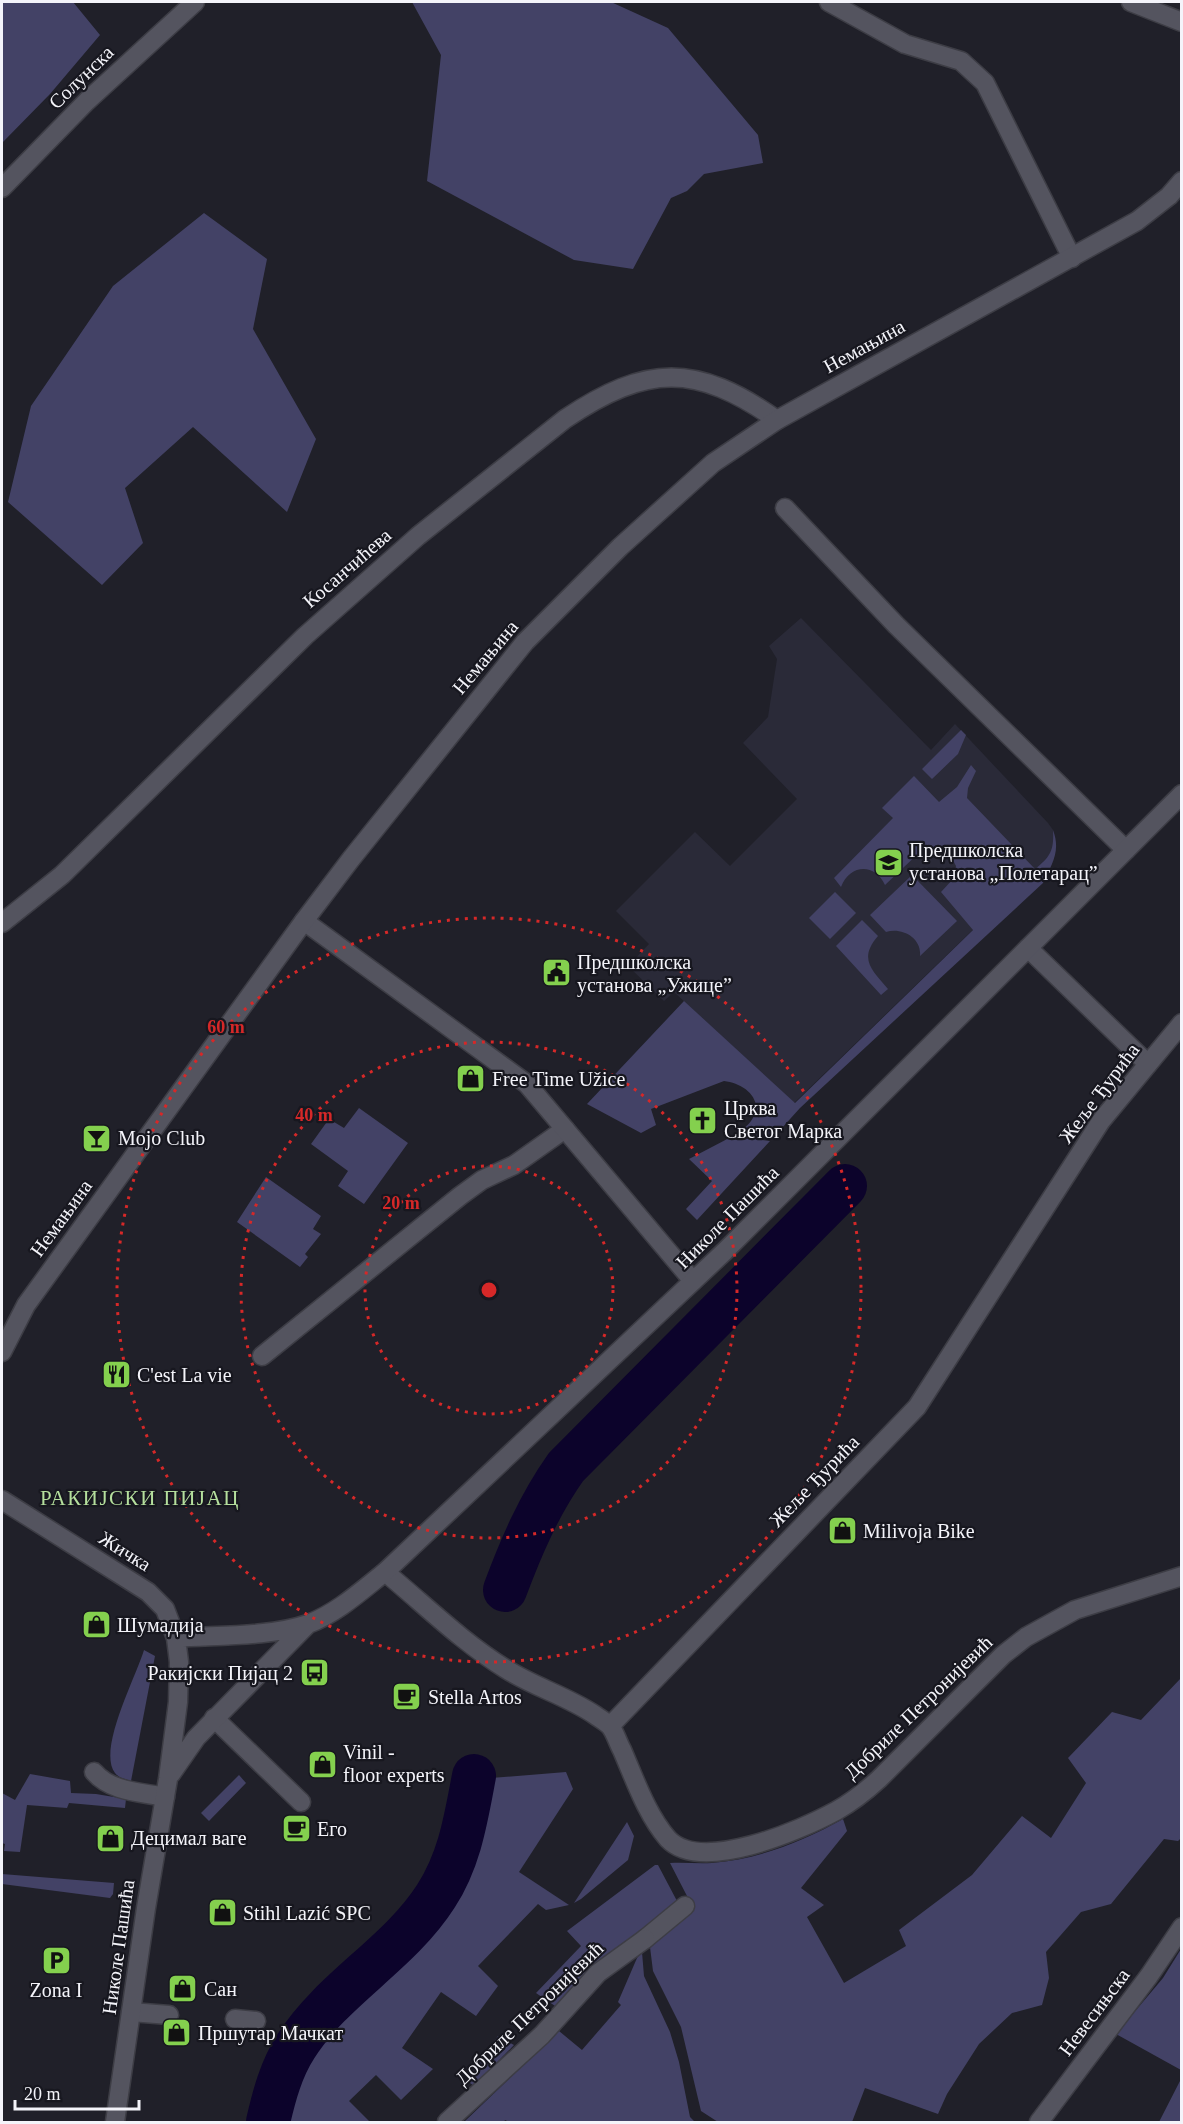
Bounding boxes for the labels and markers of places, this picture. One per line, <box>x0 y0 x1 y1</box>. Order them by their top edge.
place label: Предшколска установа „Полетарац” <box>909 839 1098 885</box>
school or university icon: Предшколска установа „Полетарац” <box>872 846 904 878</box>
place label: Предшколска установа „Ужице” <box>577 951 732 997</box>
public building icon: Предшколска установа „Ужице” <box>540 957 572 989</box>
shop icon: Free Time Užice <box>455 1063 487 1095</box>
place label: Free Time Užice <box>492 1068 625 1090</box>
place label: Црква Светог Марка <box>724 1097 842 1143</box>
church icon: Црква Светог Марка <box>687 1104 719 1136</box>
bar icon: Mojo Club <box>81 1122 113 1154</box>
place label: Mojo Club <box>118 1127 205 1150</box>
centre of rings <box>479 1280 499 1300</box>
restaurant icon: C'est La vie <box>100 1359 132 1391</box>
place label: C'est La vie <box>137 1364 232 1386</box>
shop icon: Milivoja Bike <box>826 1515 858 1547</box>
place label: Milivoja Bike <box>863 1520 975 1543</box>
shop icon: Шумадија <box>80 1609 112 1641</box>
place label: Шумадија <box>117 1614 204 1637</box>
bus stop icon: Ракијски Пијац 2 <box>298 1657 330 1689</box>
place label: Ракијски Пијац 2 <box>147 1662 293 1685</box>
cafe icon: Stella Artos <box>391 1681 423 1713</box>
place label: Stella Artos <box>428 1686 522 1708</box>
place label: Vinil - floor experts <box>343 1741 445 1787</box>
shop icon: Vinil - floor experts <box>306 1748 338 1780</box>
cafe icon: Его <box>280 1813 312 1845</box>
place label: Его <box>317 1818 347 1840</box>
shop icon: Децимал ваге <box>94 1822 126 1854</box>
place label: Децимал ваге <box>131 1827 247 1850</box>
shop icon: Stihl Lazić SPC <box>206 1897 238 1929</box>
place label: Stihl Lazić SPC <box>243 1902 371 1924</box>
parking icon: Zona I <box>40 1944 72 1976</box>
shop icon: Сан <box>167 1973 199 2005</box>
place label: Сан <box>204 1978 237 2000</box>
place label: Zona I <box>30 1979 82 2001</box>
shop icon: Пршутар Мачкат <box>161 2017 193 2049</box>
place label: Пршутар Мачкат <box>198 2022 343 2045</box>

